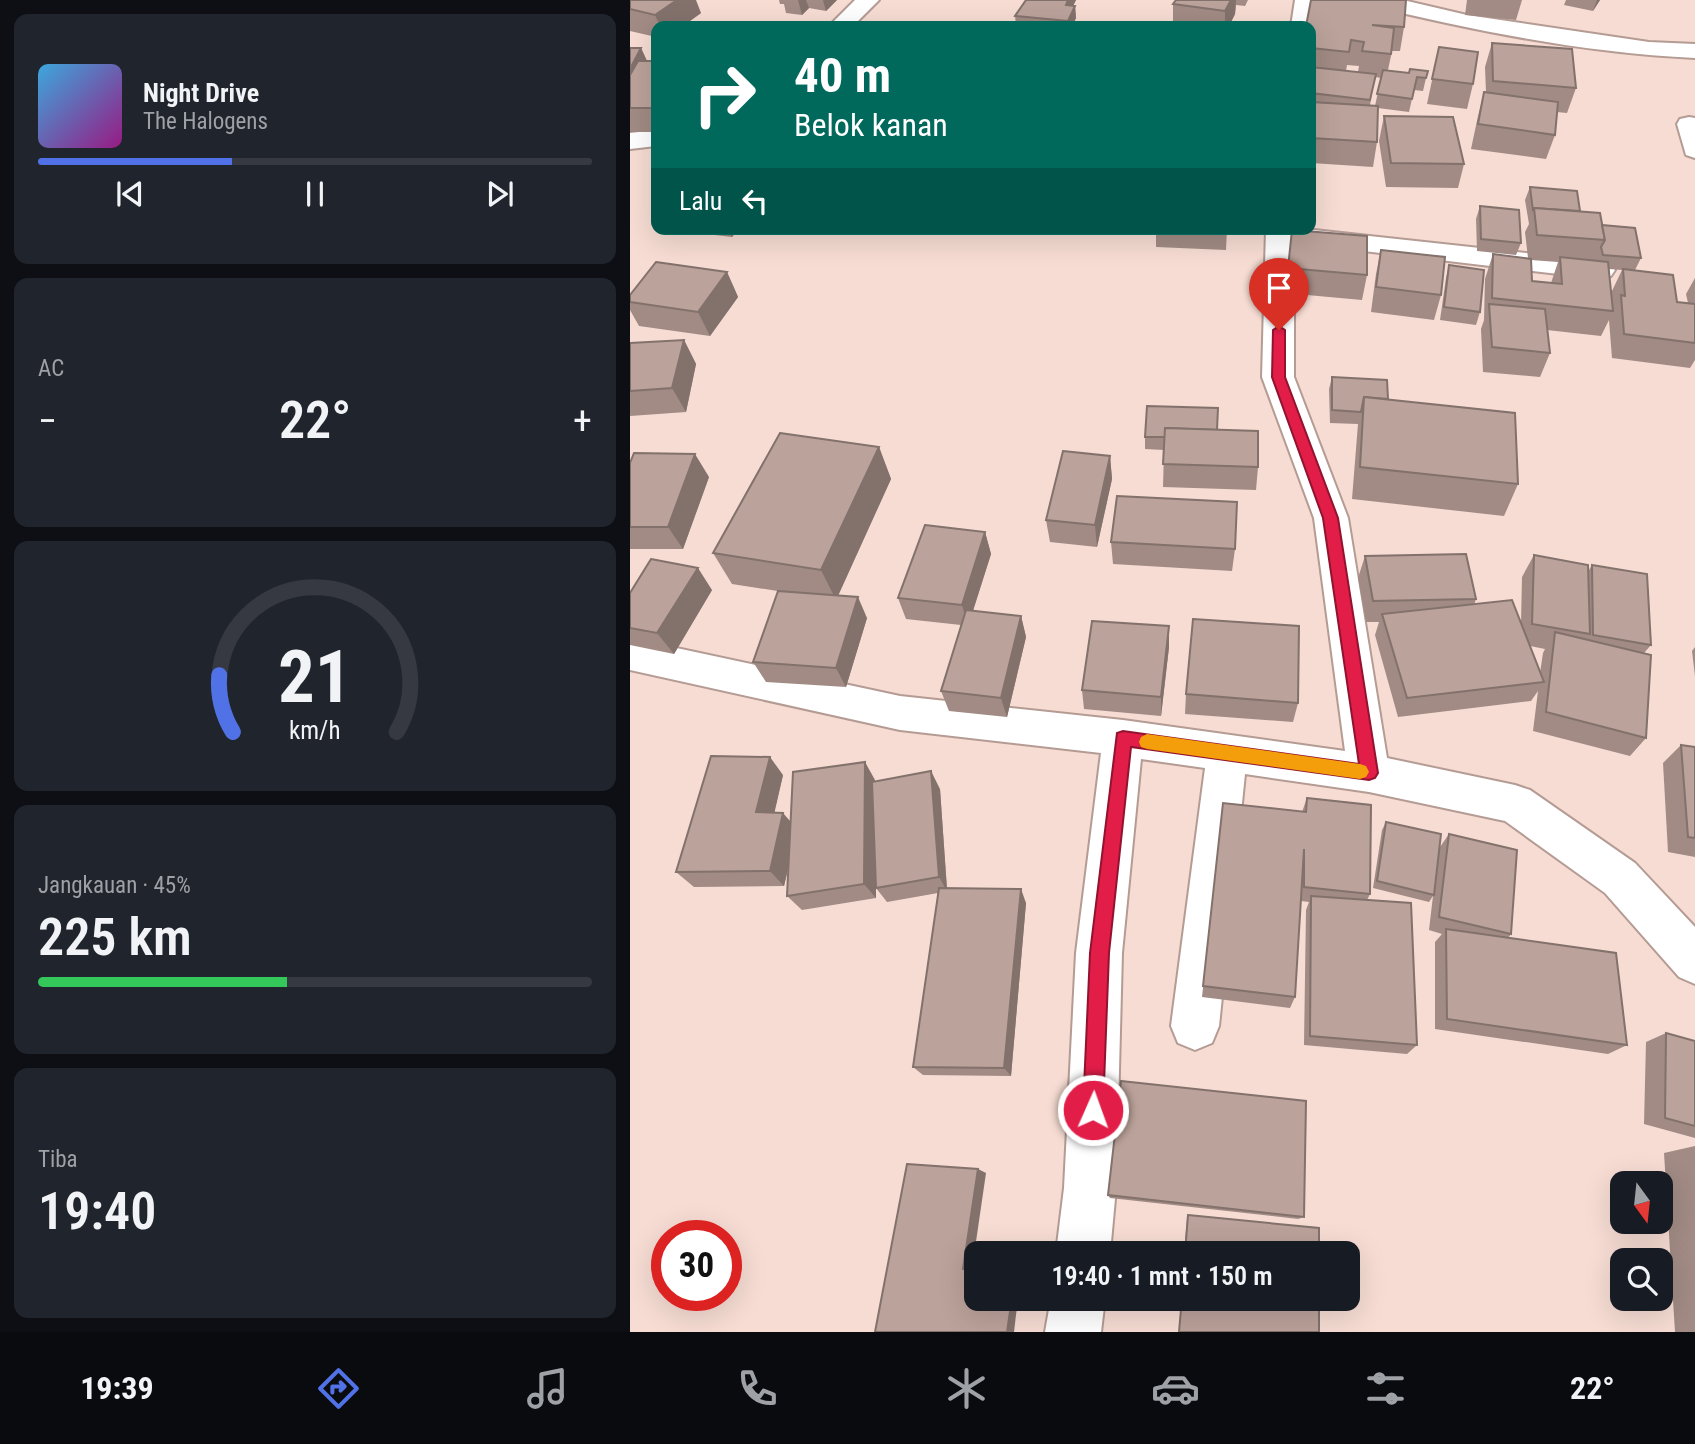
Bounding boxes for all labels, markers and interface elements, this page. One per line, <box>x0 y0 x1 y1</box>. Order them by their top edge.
text: 40 m <box>794 47 891 104</box>
icon: right <box>679 49 770 140</box>
text: Night Drive <box>143 78 259 108</box>
text: Belok kanan <box>794 106 948 144</box>
text: The Halogens <box>143 108 268 135</box>
icon: previous <box>111 175 149 213</box>
icon: pause <box>296 175 334 213</box>
icon: next <box>481 175 519 213</box>
icon: left <box>736 182 774 220</box>
text: Lalu <box>679 186 722 216</box>
pin <box>1249 258 1309 330</box>
icon: arrive <box>1260 269 1298 307</box>
text: AC <box>38 355 64 382</box>
text: 22° <box>279 390 351 451</box>
text: − <box>38 399 57 443</box>
text: + <box>573 399 592 443</box>
text: 21 <box>278 634 352 720</box>
text: km/h <box>289 716 341 745</box>
text: Jangkauan · 45% <box>38 872 191 899</box>
text: 225 km <box>38 907 192 968</box>
position arrow <box>1056 1073 1130 1147</box>
text: Tiba <box>38 1146 78 1173</box>
north arrow <box>1610 1171 1673 1234</box>
map controls <box>1610 1171 1673 1311</box>
text: 19:40 <box>38 1181 156 1242</box>
speed limit sign: 30 <box>651 1220 742 1311</box>
button: search <box>1610 1248 1673 1311</box>
text: 19:40 · 1 mnt · 150 m <box>1051 1261 1273 1291</box>
icon: directions <box>314 1364 363 1413</box>
icon: music <box>523 1364 572 1413</box>
icon: phone <box>733 1364 782 1413</box>
icon: climate <box>942 1364 991 1413</box>
icon: car <box>1151 1364 1200 1413</box>
icon: filters <box>1361 1364 1410 1413</box>
text: 19:39 <box>80 1369 154 1407</box>
text: 22° <box>1570 1369 1615 1407</box>

